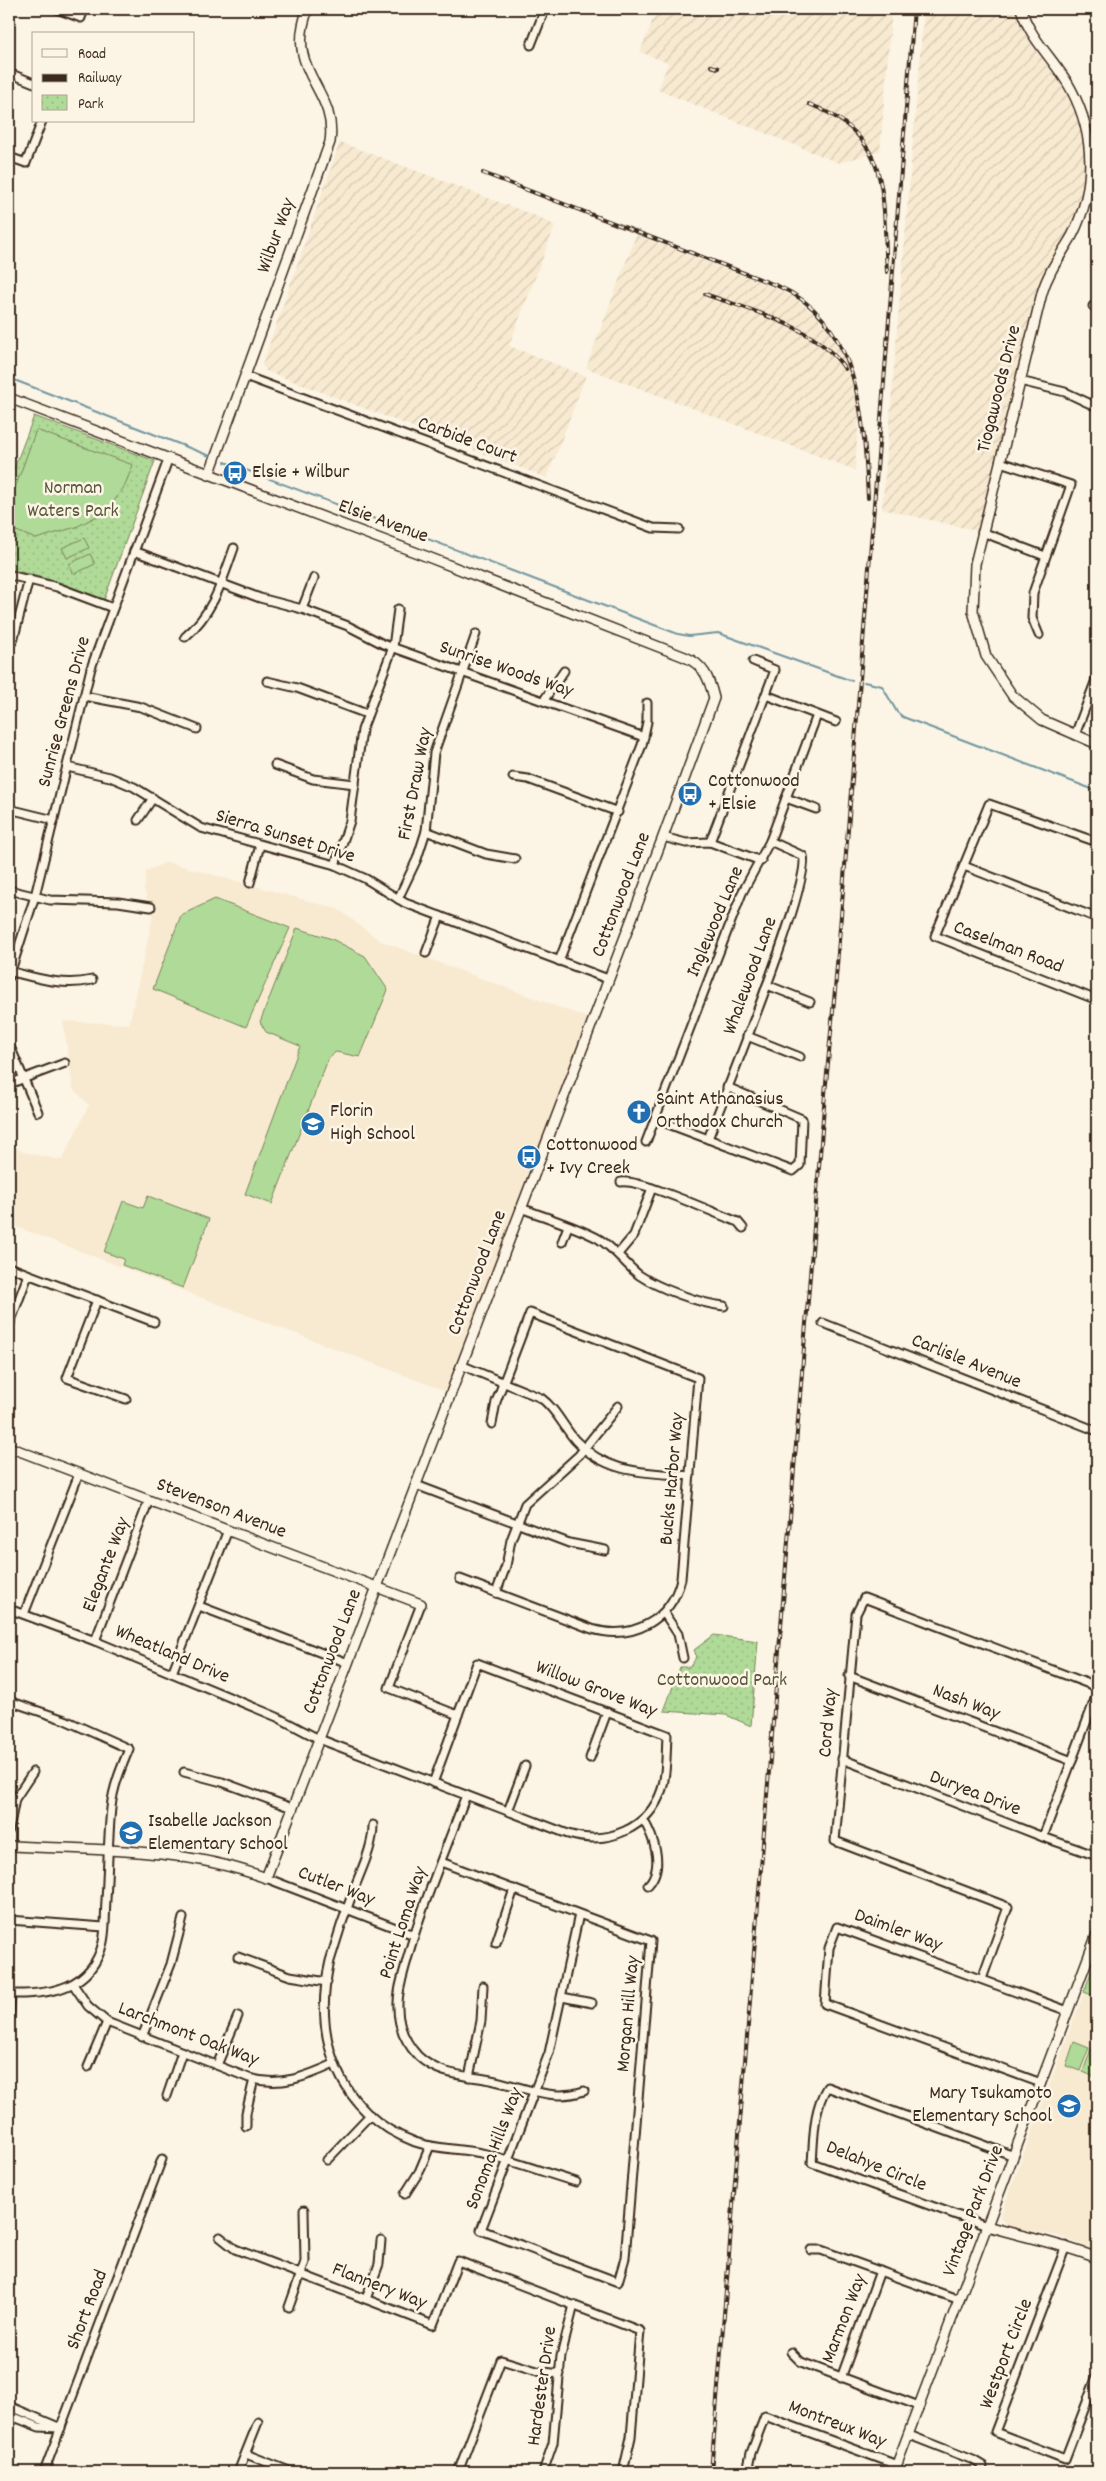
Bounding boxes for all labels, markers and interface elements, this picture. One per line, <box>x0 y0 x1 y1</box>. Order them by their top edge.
legend <box>32 32 195 122</box>
text: Road <box>78 44 106 66</box>
text: Railway <box>78 68 122 90</box>
text: Park <box>78 94 104 116</box>
street label: Wilbur Way <box>250 194 304 278</box>
street label: Tiogawoods Drive <box>971 322 1029 456</box>
street label: Carbide Court <box>413 410 521 472</box>
place label: Elsie + Wilbur <box>252 459 350 487</box>
bus stop icon: Elsie + Wilbur <box>222 460 248 486</box>
park label: Norman Waters Park <box>27 475 119 526</box>
street label: Elsie Avenue <box>334 493 432 551</box>
street label: Sunrise Greens Drive <box>31 633 99 791</box>
street label: Sunrise Woods Way <box>435 634 578 706</box>
street label: First Draw Way <box>391 725 441 843</box>
place label: Cottonwood + Elsie <box>708 768 800 819</box>
bus stop icon: Cottonwood + Elsie <box>677 781 703 807</box>
street label: Sierra Sunset Drive <box>212 802 358 872</box>
street label: Cottonwood Lane <box>585 828 659 962</box>
street label: Inglewood Lane <box>680 862 752 982</box>
street label: Whalewood Lane <box>717 913 785 1039</box>
street label: Caselman Road <box>949 914 1067 982</box>
place label: Saint Athanasius Orthodox Church <box>656 1086 784 1137</box>
place label: Florin High School <box>330 1098 415 1149</box>
church icon: Saint Athanasius Orthodox Church <box>626 1099 652 1125</box>
school or university icon: Florin High School <box>300 1111 326 1137</box>
place label: Cottonwood + Ivy Creek <box>546 1132 638 1183</box>
bus stop icon: Cottonwood + Ivy Creek <box>516 1144 542 1170</box>
street label: Cottonwood Lane <box>441 1206 515 1340</box>
street label: Carlisle Avenue <box>907 1327 1025 1397</box>
street label: Bucks Harbor Way <box>653 1411 693 1546</box>
street label: Stevenson Avenue <box>152 1471 290 1547</box>
street label: Elegante Way <box>76 1513 138 1617</box>
street label: Cottonwood Lane <box>296 1585 370 1719</box>
street label: Wheatland Drive <box>110 1618 234 1692</box>
street label: Willow Grove Way <box>531 1654 662 1726</box>
park label: Cottonwood Park <box>657 1667 787 1695</box>
street label: Nash Way <box>928 1677 1005 1729</box>
street label: Cord Way <box>812 1686 846 1759</box>
street label: Duryea Drive <box>925 1764 1025 1824</box>
place label: Isabelle Jackson Elementary School <box>148 1808 288 1859</box>
school or university icon: Isabelle Jackson Elementary School <box>118 1820 144 1846</box>
street label: Cutler Way <box>293 1860 379 1915</box>
street label: Point Loma Way <box>373 1862 436 1983</box>
street label: Daimler Way <box>850 1902 947 1960</box>
street label: Morgan Hill Way <box>610 1954 648 2073</box>
street label: Larchmont Oak Way <box>114 1995 263 2075</box>
place label: Mary Tsukamoto Elementary School <box>912 2080 1052 2131</box>
street label: Sonoma Hills Way <box>459 2083 531 2214</box>
school or university icon: Mary Tsukamoto Elementary School <box>1056 2093 1082 2119</box>
street label: Delahye Circle <box>821 2134 931 2200</box>
street label: Vintage Park Drive <box>936 2141 1012 2281</box>
street label: Flannery Way <box>328 2256 431 2318</box>
street label: Short Road <box>60 2266 116 2354</box>
street label: Marmon Way <box>815 2269 875 2368</box>
street label: Westport Circle <box>973 2295 1041 2413</box>
street label: Hardester Drive <box>521 2324 565 2448</box>
street label: Montreux Way <box>784 2393 891 2457</box>

